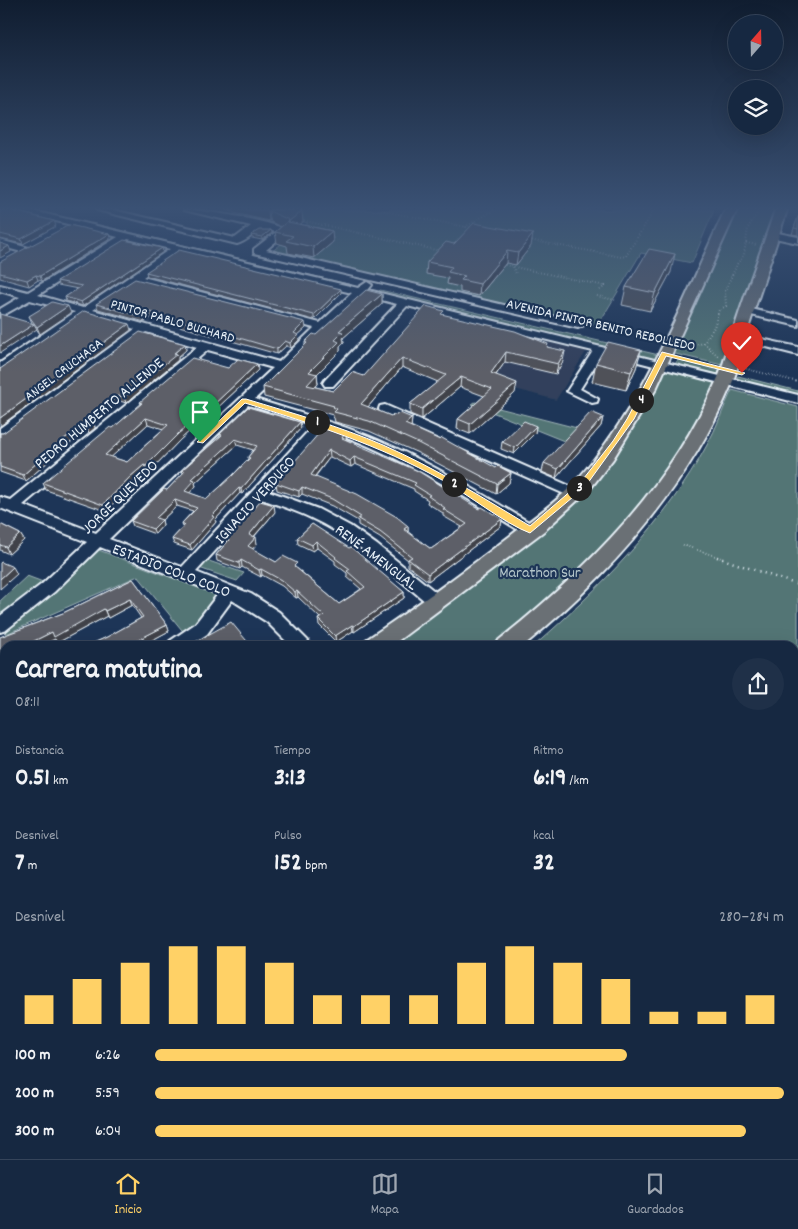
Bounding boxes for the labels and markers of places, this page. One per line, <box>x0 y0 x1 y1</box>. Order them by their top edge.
pin <box>721 322 763 373</box>
pin: 4 <box>628 388 654 412</box>
pin <box>179 391 221 442</box>
pin: 1 <box>304 410 330 434</box>
pin: 2 <box>442 472 466 496</box>
pin: 3 <box>566 476 592 500</box>

